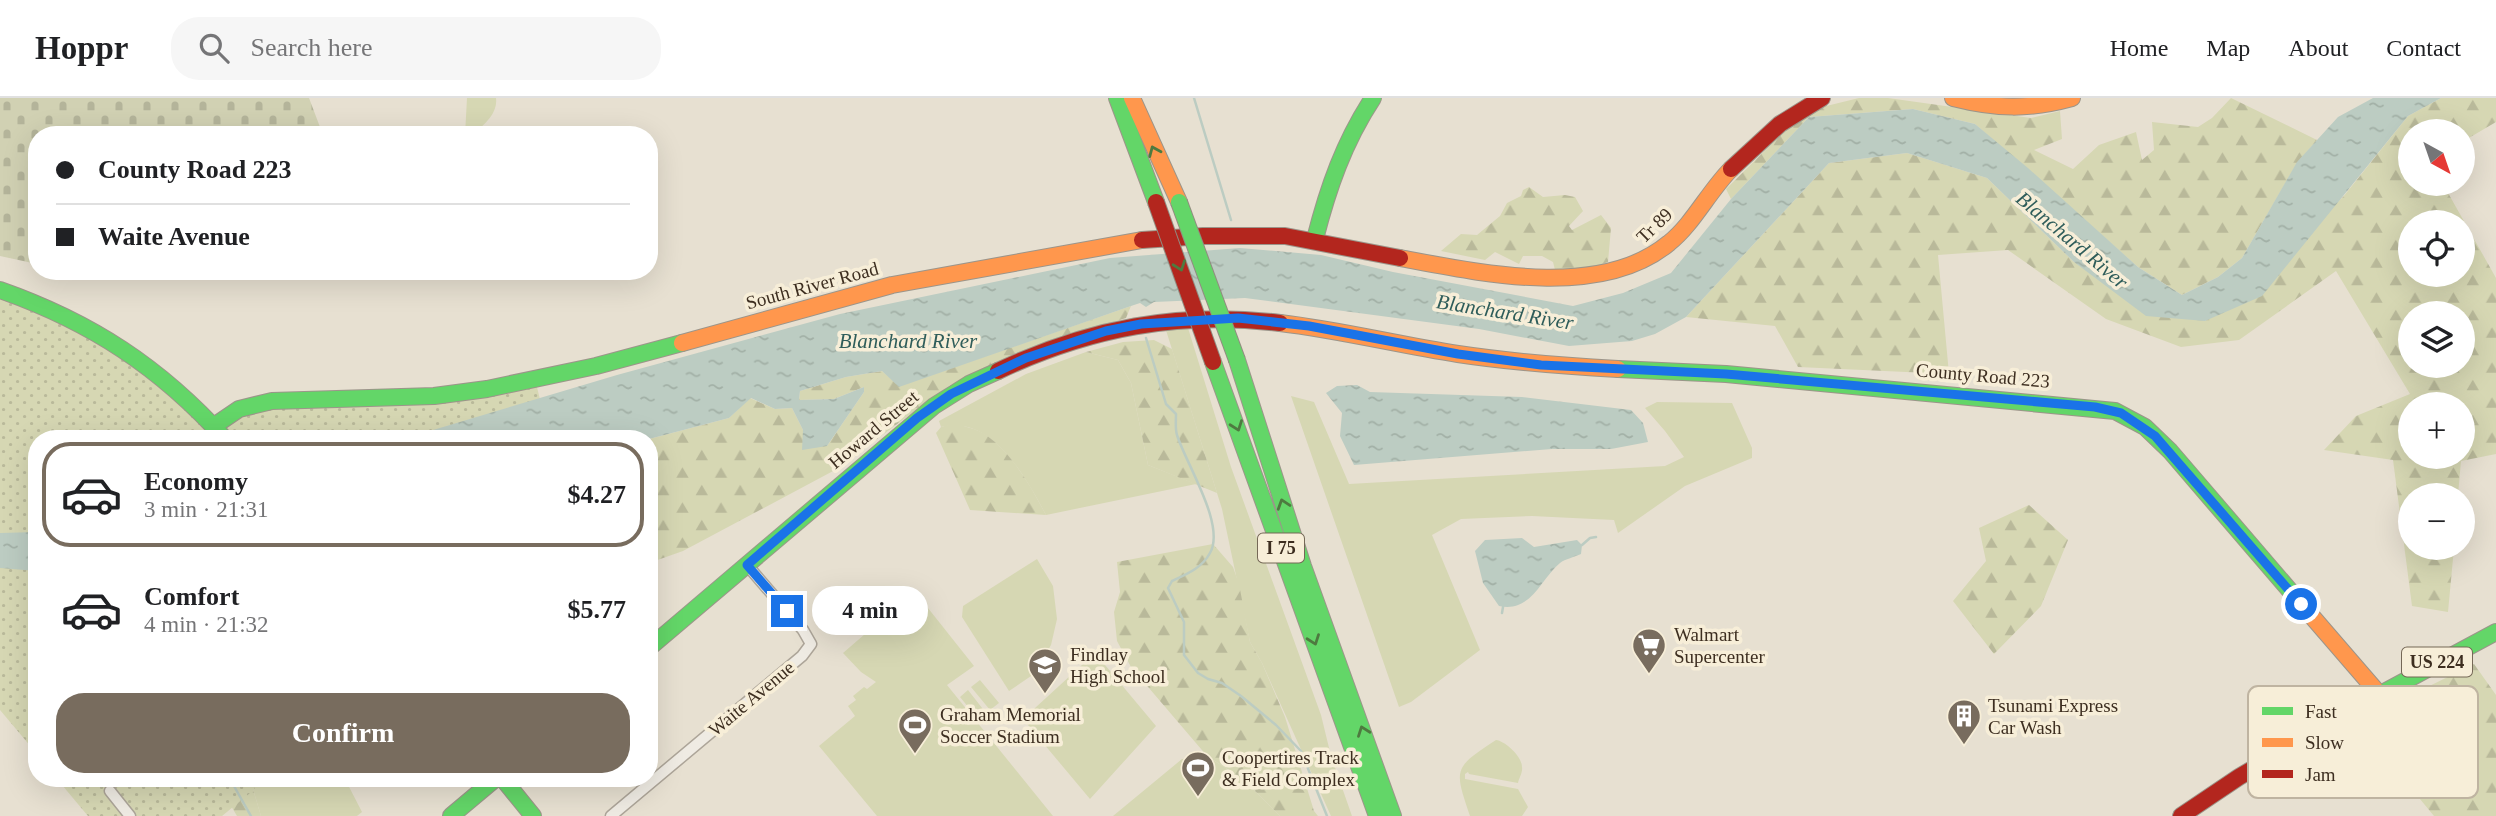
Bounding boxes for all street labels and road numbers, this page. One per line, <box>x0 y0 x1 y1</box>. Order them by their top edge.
street label: Tr 89 <box>1632 204 1676 247</box>
street label: South River Road <box>744 258 881 313</box>
street label: County Road 223 <box>1915 359 2051 392</box>
street label: Howard Street <box>824 385 923 473</box>
road number: I 75 <box>1258 534 1304 562</box>
road number: US 224 <box>2402 648 2472 676</box>
street label: Waite Avenue <box>704 657 798 740</box>

